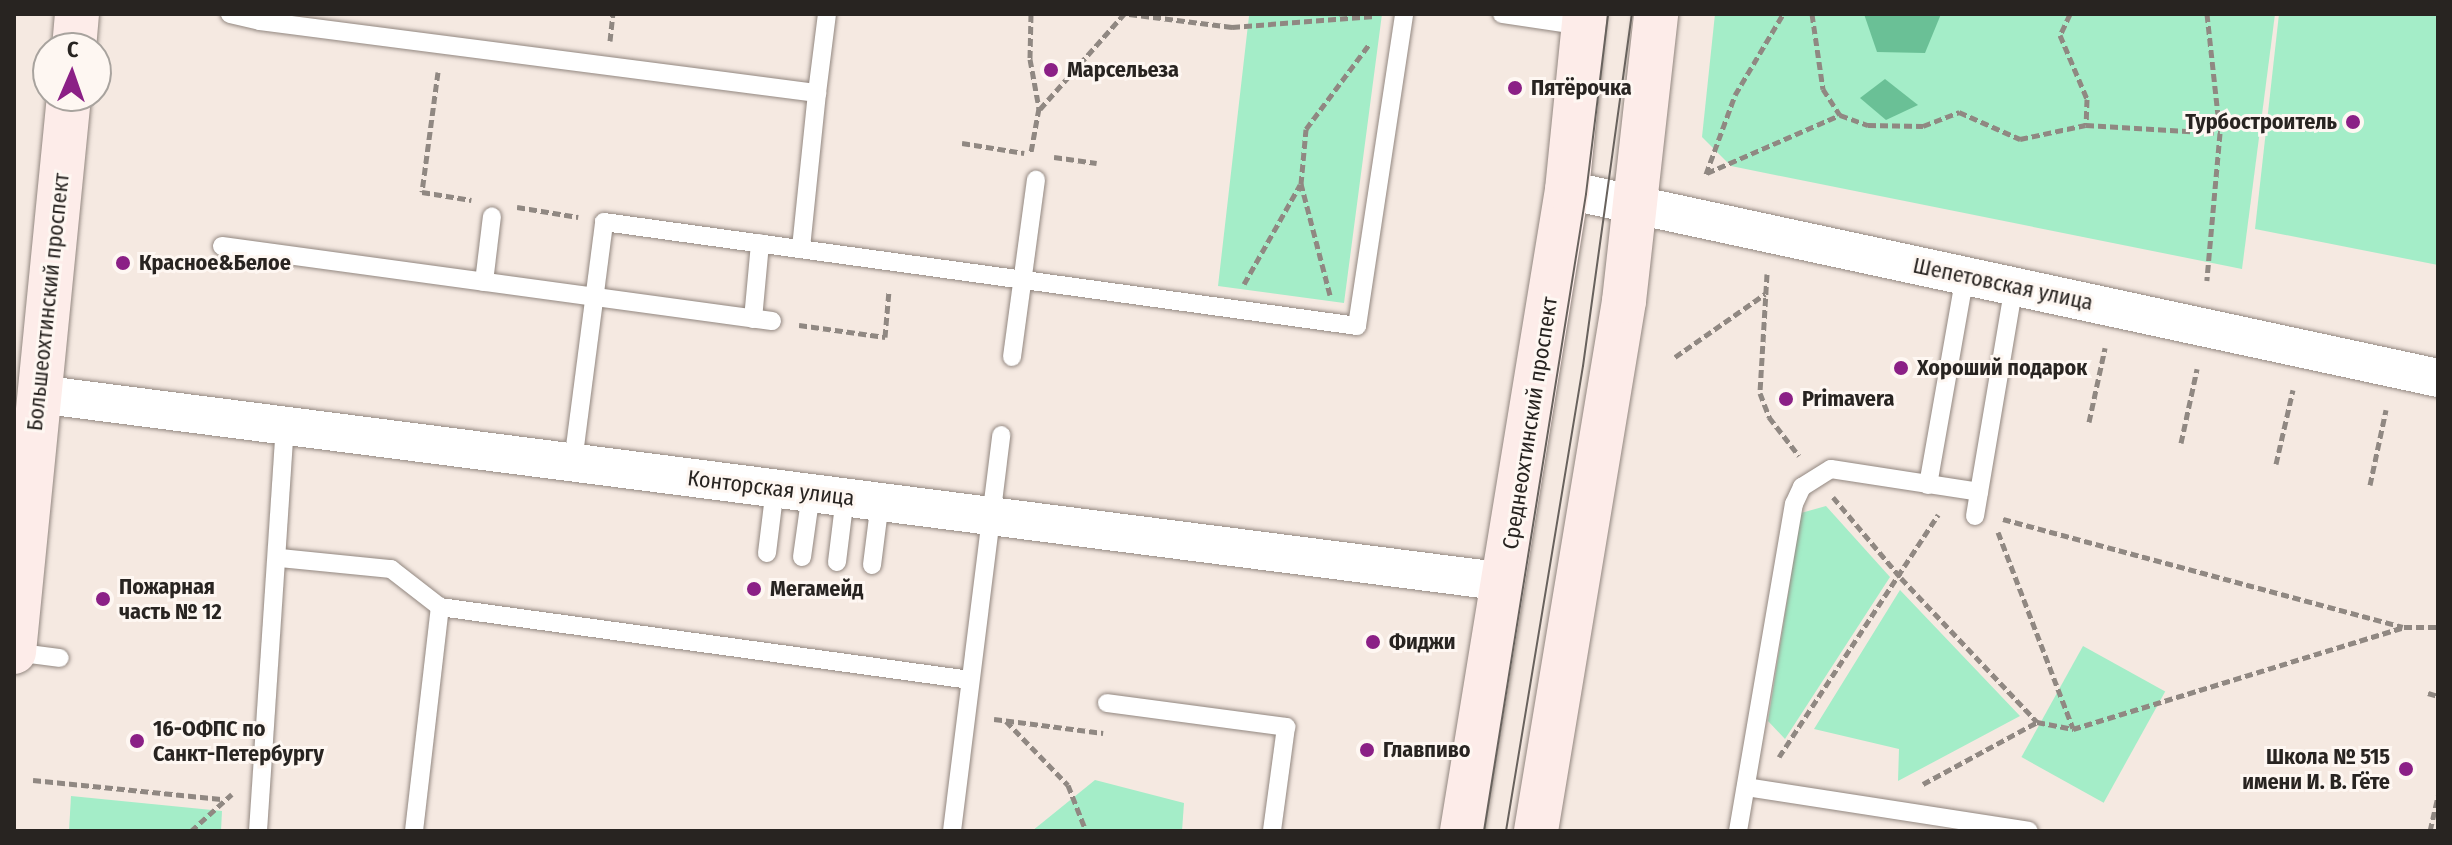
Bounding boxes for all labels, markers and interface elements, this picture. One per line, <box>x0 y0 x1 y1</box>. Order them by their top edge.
north arrow <box>32 32 112 112</box>
text: С <box>67 36 79 63</box>
place label: Марсельеза <box>1067 57 1179 83</box>
marker: Марсельеза <box>1042 61 1060 79</box>
place label: Пятёрочка <box>1531 75 1632 101</box>
marker: Пятёрочка <box>1506 79 1524 97</box>
place label: Турбостроитель <box>2185 109 2337 135</box>
marker: Турбостроитель <box>2344 113 2362 131</box>
street label: Большеохтинский проспект <box>21 172 75 432</box>
place label: Красное&Белое <box>139 250 291 276</box>
street label: Шепетовская улица <box>1911 252 2095 316</box>
marker: Красное&Белое <box>114 254 132 272</box>
street label: Среднеохтинский проспект <box>1497 295 1563 551</box>
place label: Хороший подарок <box>1917 355 2087 381</box>
marker: Хороший подарок <box>1892 359 1910 377</box>
place label: Primavera <box>1802 386 1894 412</box>
marker: Primavera <box>1777 390 1795 408</box>
street label: Конторская улица <box>686 465 856 511</box>
place label: Пожарная часть № 12 <box>119 573 222 624</box>
place label: Мегамейд <box>770 576 863 602</box>
marker: Мегамейд <box>745 580 763 598</box>
marker: Пожарная часть № 12 <box>94 590 112 608</box>
place label: Фиджи <box>1389 629 1456 655</box>
marker: Фиджи <box>1364 633 1382 651</box>
place label: 16-ОФПС по Санкт-Петербургу <box>153 715 324 766</box>
marker: 16-ОФПС по Санкт-Петербургу <box>128 732 146 750</box>
place label: Главпиво <box>1383 737 1470 763</box>
marker: Главпиво <box>1358 741 1376 759</box>
place label: Школа № 515 имени И. В. Гёте <box>2242 743 2390 794</box>
marker: Школа № 515 имени И. В. Гёте <box>2397 760 2415 778</box>

